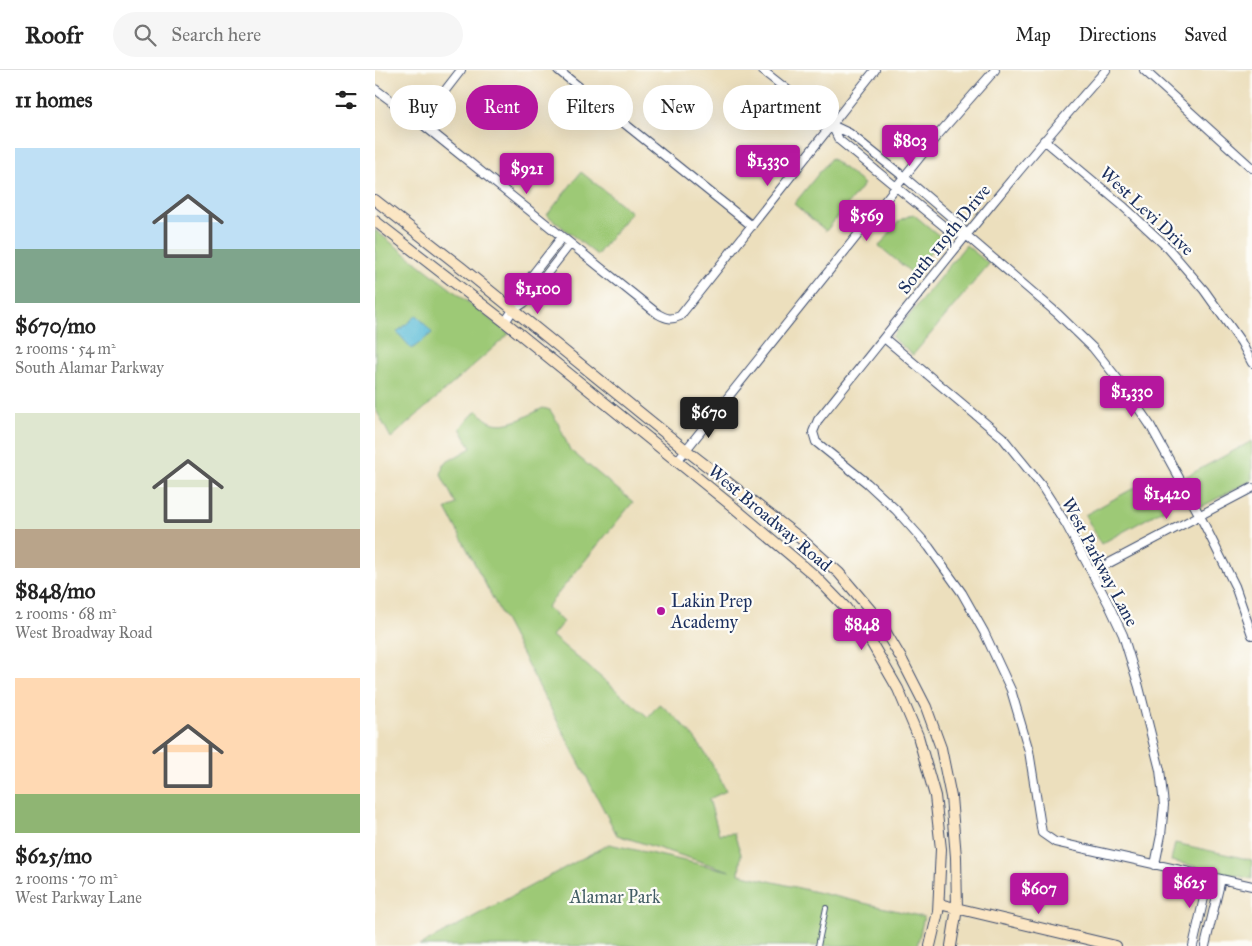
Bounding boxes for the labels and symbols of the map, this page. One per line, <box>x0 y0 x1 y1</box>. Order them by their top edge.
pin: $803 <box>880 124 940 167</box>
pin: $1,330 <box>727 144 809 187</box>
pin: $921 <box>497 152 557 195</box>
street label: West Levi Drive <box>1095 162 1199 260</box>
street label: South 119th Drive <box>893 180 995 298</box>
pin: $569 <box>837 200 897 242</box>
pin: $1,100 <box>497 272 579 315</box>
pin: $1,330 <box>1091 376 1173 418</box>
pin: $670 <box>679 396 739 439</box>
street label: West Broadway Road <box>704 460 836 576</box>
pin: $1,420 <box>1126 478 1208 520</box>
street label: West Parkway Lane <box>1057 494 1143 630</box>
place label: Lakin Prep Academy <box>670 590 752 633</box>
marker: Lakin Prep Academy <box>655 605 667 617</box>
pin: $848 <box>832 608 892 651</box>
pin: $625 <box>1160 866 1220 909</box>
pin: $607 <box>1009 872 1069 915</box>
park label: Alamar Park <box>569 886 661 908</box>

